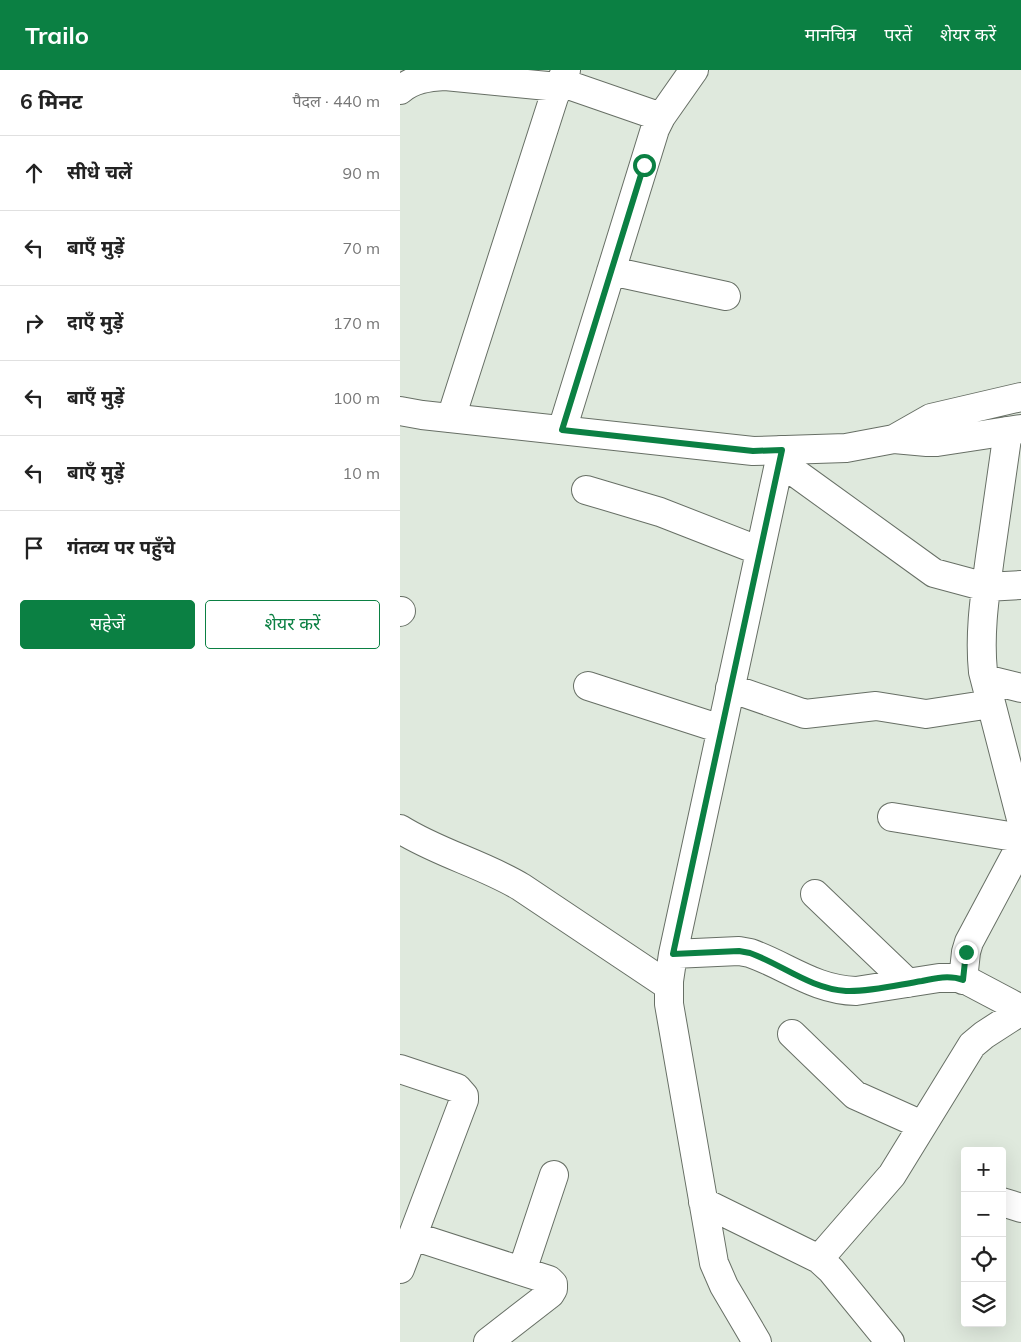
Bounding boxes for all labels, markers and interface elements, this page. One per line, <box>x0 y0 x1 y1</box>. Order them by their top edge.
text: Trailo <box>25 20 89 50</box>
text: मानचित्र <box>805 23 856 46</box>
text: परतें <box>884 23 912 46</box>
text: शेयर करें <box>940 23 996 46</box>
text: 6 मिनट <box>20 88 82 114</box>
text: पैदल · 440 m <box>292 91 380 111</box>
route start <box>633 154 656 177</box>
icon: ahead <box>20 159 48 187</box>
text: सीधे चलें <box>67 160 132 184</box>
text: 90 m <box>343 163 380 183</box>
icon: left <box>20 234 48 262</box>
text: बाएँ मुड़ें <box>67 235 124 259</box>
text: 70 m <box>343 238 380 258</box>
icon: right <box>20 309 48 337</box>
text: दाएँ मुड़ें <box>67 310 123 334</box>
text: 170 m <box>333 313 380 333</box>
icon: left <box>20 384 48 412</box>
text: बाएँ मुड़ें <box>67 385 124 409</box>
text: 100 m <box>333 388 380 408</box>
icon: left <box>20 459 48 487</box>
text: बाएँ मुड़ें <box>67 460 124 484</box>
text: 10 m <box>343 463 380 483</box>
icon: arrive <box>20 534 48 562</box>
text: गंतव्य पर पहुँचे <box>67 535 175 559</box>
button: सहेजें <box>20 600 195 649</box>
button: शेयर करें <box>205 600 380 649</box>
route end <box>955 941 978 964</box>
map controls <box>961 1147 1006 1327</box>
button: + <box>961 1147 1006 1192</box>
button: − <box>961 1192 1006 1237</box>
button: locate <box>961 1237 1006 1282</box>
button: layers <box>961 1282 1006 1327</box>

